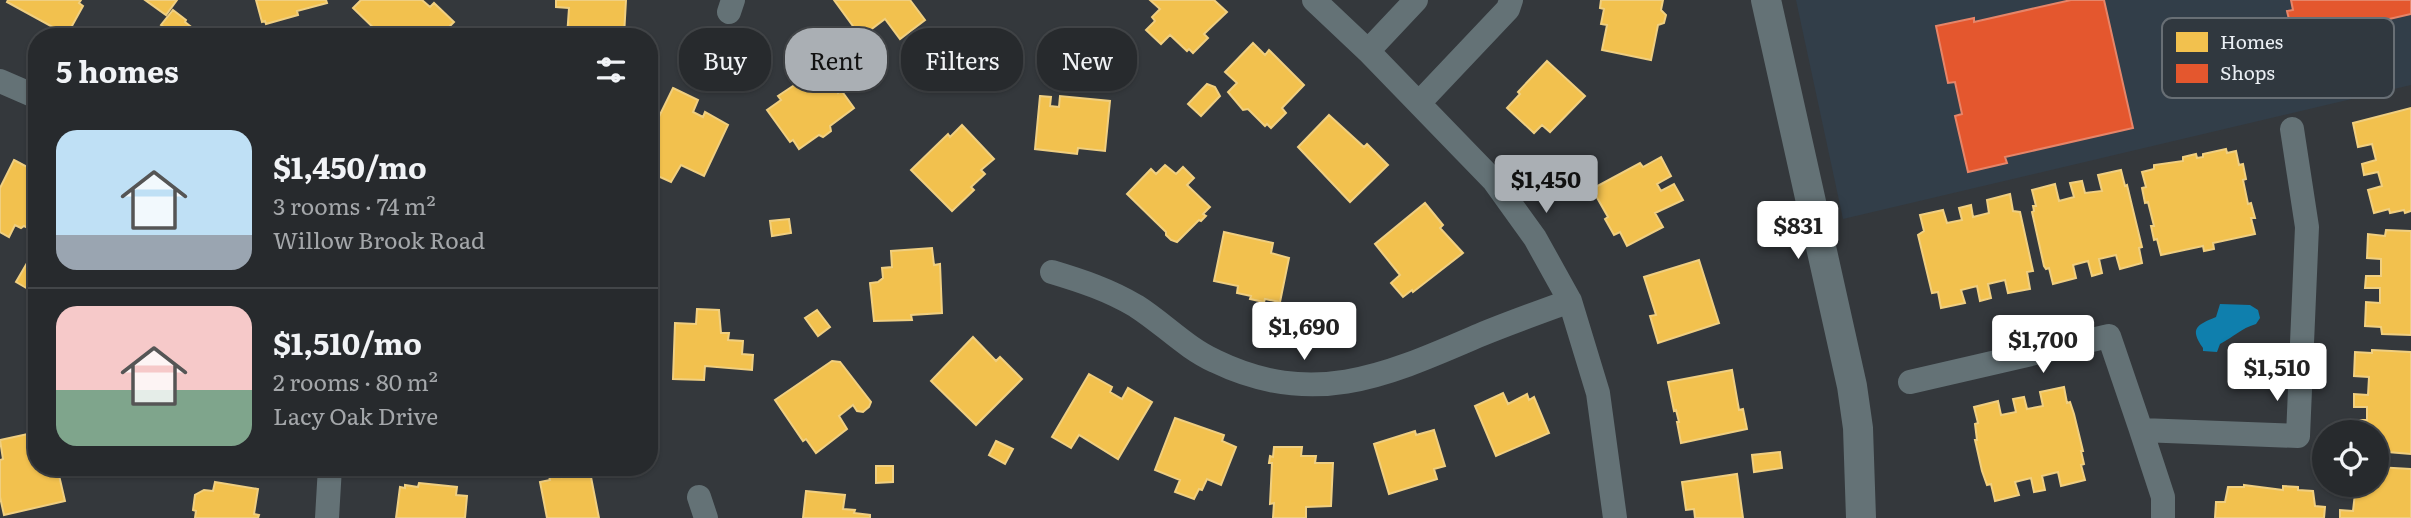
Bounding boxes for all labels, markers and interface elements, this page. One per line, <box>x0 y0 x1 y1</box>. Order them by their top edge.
legend <box>2162 18 2394 98</box>
text: Homes <box>2220 27 2284 55</box>
chip: Buy <box>679 28 771 91</box>
chip: Rent <box>785 28 887 91</box>
chip: Filters <box>901 28 1023 91</box>
chip: New <box>1037 28 1137 91</box>
text: 5 homes <box>56 48 179 92</box>
icon: filters <box>592 51 630 89</box>
text: Shops <box>2220 58 2275 86</box>
text: $1,450/mo <box>273 144 427 188</box>
pin: $1,450 <box>1489 156 1603 215</box>
icon: home <box>112 158 196 242</box>
text: $1,450 <box>1511 161 1581 195</box>
text: 3 rooms · 74 m² <box>273 188 436 222</box>
pin: $831 <box>1757 202 1839 261</box>
text: $831 <box>1773 207 1823 241</box>
text: Willow Brook Road <box>273 222 485 256</box>
pin: $1,690 <box>1247 302 1361 362</box>
text: $1,690 <box>1268 308 1340 342</box>
pin: $1,700 <box>1986 316 2100 375</box>
text: $1,510/mo <box>273 320 422 364</box>
text: $1,700 <box>2008 321 2078 355</box>
icon: home <box>112 334 196 418</box>
pin: $1,510 <box>2220 344 2334 403</box>
text: $1,510 <box>2244 349 2310 383</box>
text: 2 rooms · 80 m² <box>273 364 438 398</box>
text: Lacy Oak Drive <box>273 398 438 432</box>
map controls <box>2312 420 2389 497</box>
button: locate <box>2312 420 2389 497</box>

